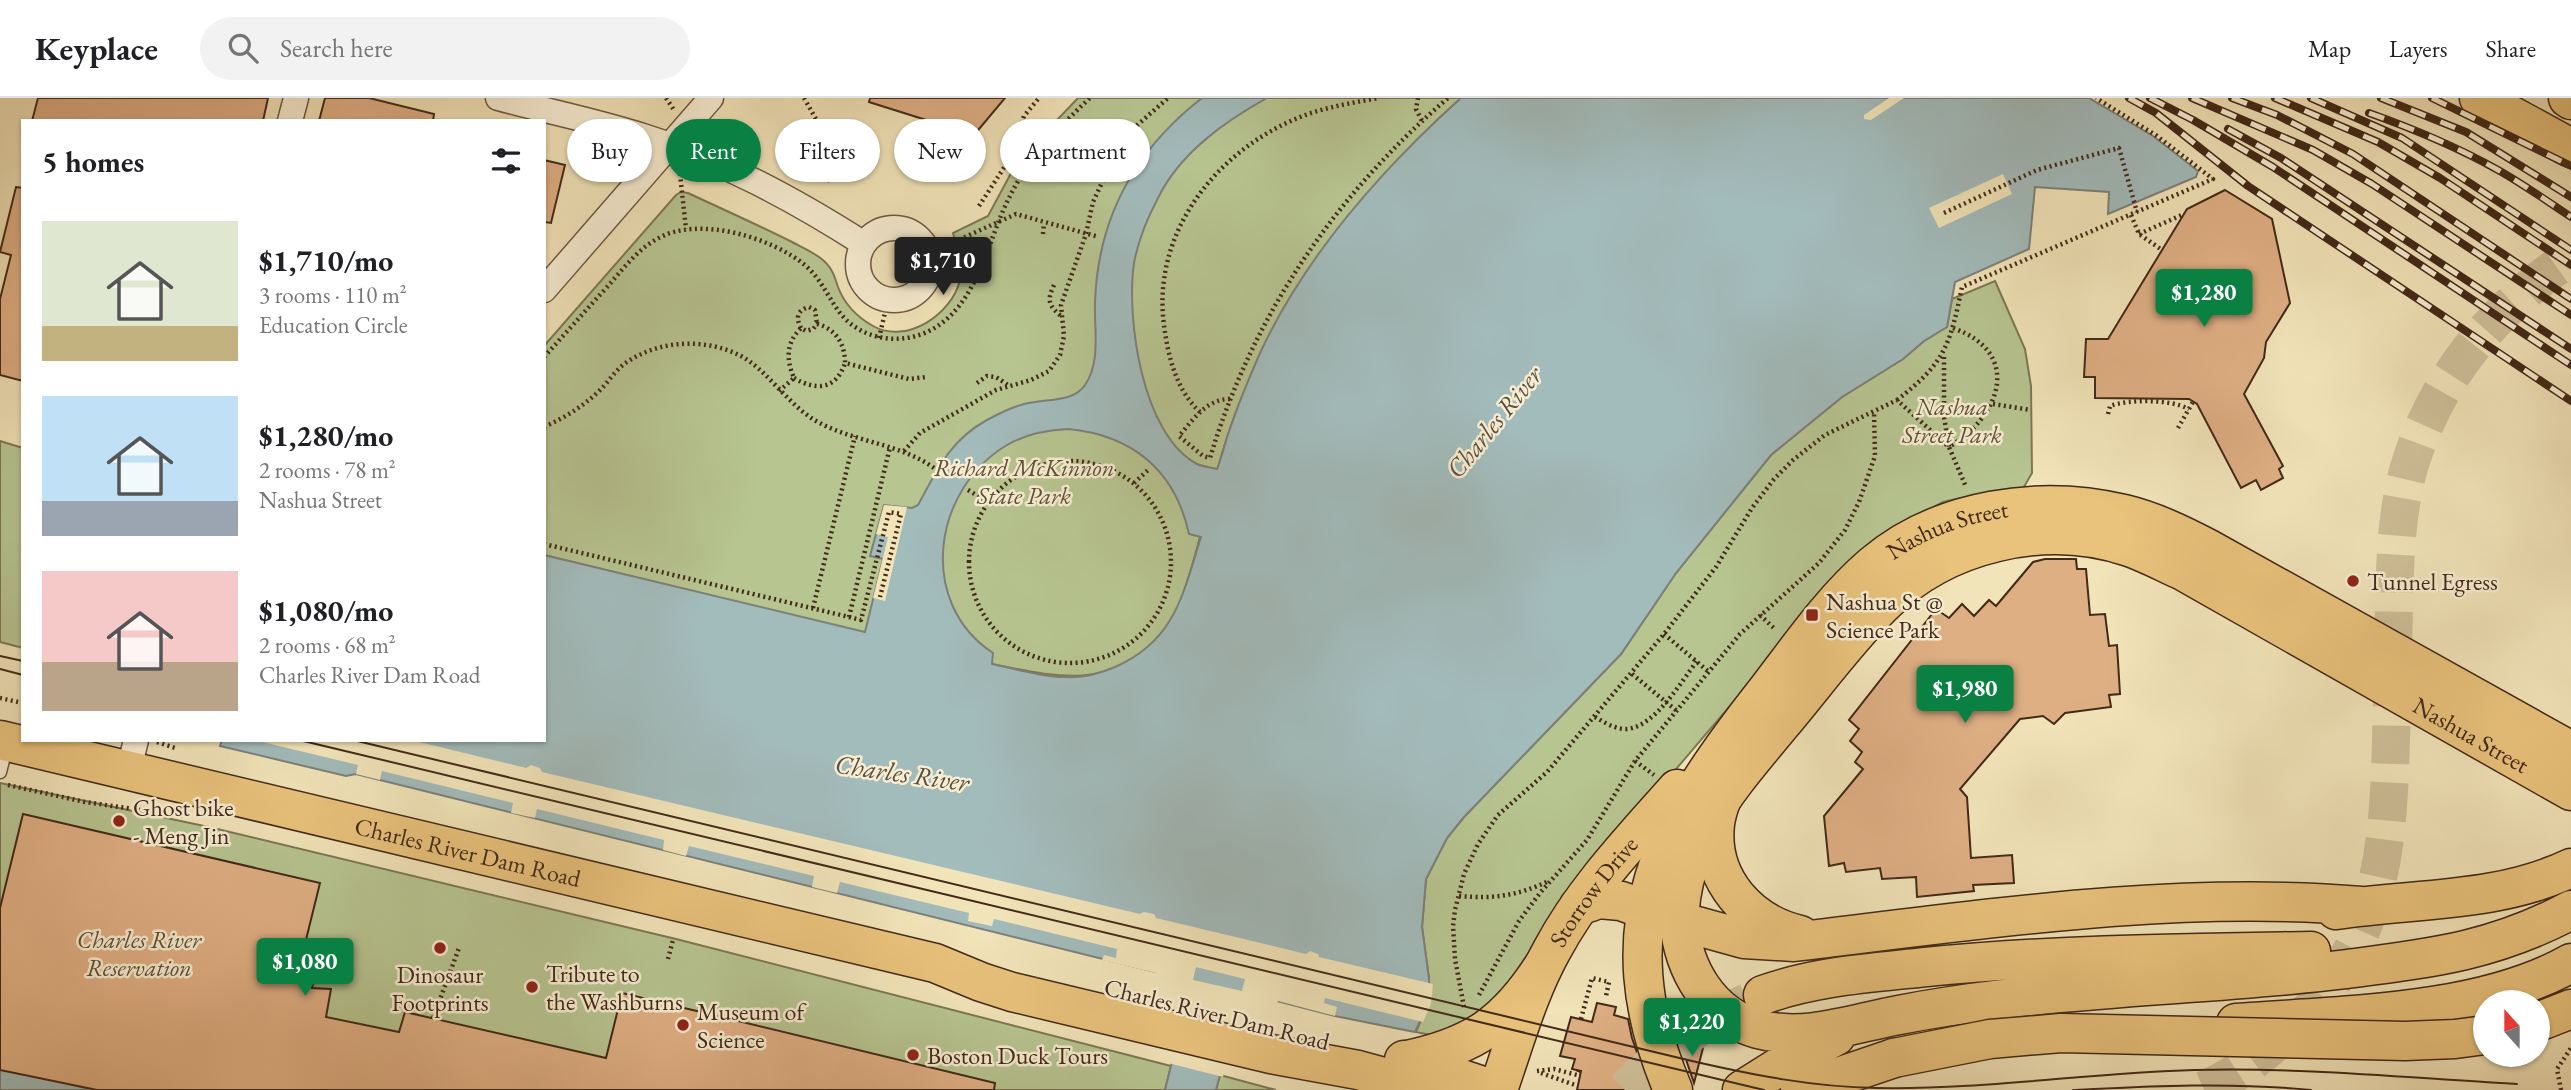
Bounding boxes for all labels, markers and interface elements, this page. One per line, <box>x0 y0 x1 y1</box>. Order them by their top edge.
search box <box>200 17 690 80</box>
text: Keyplace <box>35 27 158 70</box>
icon: search <box>224 29 262 67</box>
text: Search here <box>280 31 393 65</box>
text: Map <box>2308 33 2351 64</box>
text: Layers <box>2389 33 2448 64</box>
text: Share <box>2486 33 2536 64</box>
chip: Buy <box>567 119 652 182</box>
chip: Rent <box>666 119 761 182</box>
chip: Filters <box>775 119 880 182</box>
chip: New <box>894 119 986 182</box>
chip: Apartment <box>1000 119 1150 182</box>
text: 5 homes <box>42 142 144 181</box>
icon: filters <box>487 142 525 180</box>
pin: $1,710 <box>886 238 1000 297</box>
text: $1,710/mo <box>259 241 393 280</box>
text: $1,710 <box>911 245 975 275</box>
icon: home <box>98 249 182 333</box>
pin: $1,280 <box>2147 270 2261 329</box>
text: $1,280 <box>2172 277 2236 307</box>
text: 3 rooms · 110 m² <box>259 280 407 310</box>
text: Education Circle <box>259 310 408 340</box>
water label: Charles River <box>1438 358 1550 485</box>
park label: Nashua Street Park <box>1901 391 2002 450</box>
text: $1,280/mo <box>259 416 393 455</box>
icon: home <box>98 424 182 508</box>
park label: Richard McKinnon State Park <box>934 452 1114 511</box>
text: 2 rooms · 78 m² <box>259 455 396 485</box>
text: Nashua Street <box>259 485 382 515</box>
street label: Nashua Street <box>1880 493 2010 566</box>
place label: Tunnel Egress <box>2367 566 2498 597</box>
marker: Tunnel Egress <box>2345 573 2361 589</box>
place label: Nashua St @ Science Park <box>1826 586 1943 645</box>
text: $1,080/mo <box>259 591 393 630</box>
icon: home <box>98 599 182 683</box>
marker: Nashua St @ Science Park <box>1804 607 1820 623</box>
text: 2 rooms · 68 m² <box>259 630 396 660</box>
text: Charles River Dam Road <box>259 660 481 690</box>
pin: $1,980 <box>1908 666 2022 725</box>
text: $1,980 <box>1933 673 1997 703</box>
street label: Nashua Street <box>2408 689 2535 780</box>
water label: Charles River <box>833 747 972 799</box>
place label: Ghost bike - Meng Jin <box>133 792 234 851</box>
street label: Charles River Dam Road <box>352 810 585 894</box>
marker: Ghost bike - Meng Jin <box>111 813 127 829</box>
street label: Storrow Drive <box>1542 829 1644 952</box>
park label: Charles River Reservation <box>77 924 203 983</box>
pin: $1,080 <box>248 939 362 998</box>
marker: Dinosaur Footprints <box>432 940 448 956</box>
text: $1,080 <box>273 946 337 976</box>
place label: Tribute to the Washburns <box>546 958 683 1017</box>
place label: Dinosaur Footprints <box>391 959 489 1018</box>
street label: Charles River Dam Road <box>1101 971 1334 1057</box>
marker: Tribute to the Washburns <box>524 979 540 995</box>
north arrow <box>2473 990 2550 1068</box>
map controls <box>2473 990 2550 1067</box>
place label: Museum of Science <box>697 996 807 1055</box>
pin: $1,220 <box>1635 998 1749 1058</box>
text: $1,220 <box>1660 1006 1724 1036</box>
marker: Museum of Science <box>675 1017 691 1033</box>
place label: Boston Duck Tours <box>927 1040 1108 1071</box>
marker: Boston Duck Tours <box>905 1047 921 1063</box>

